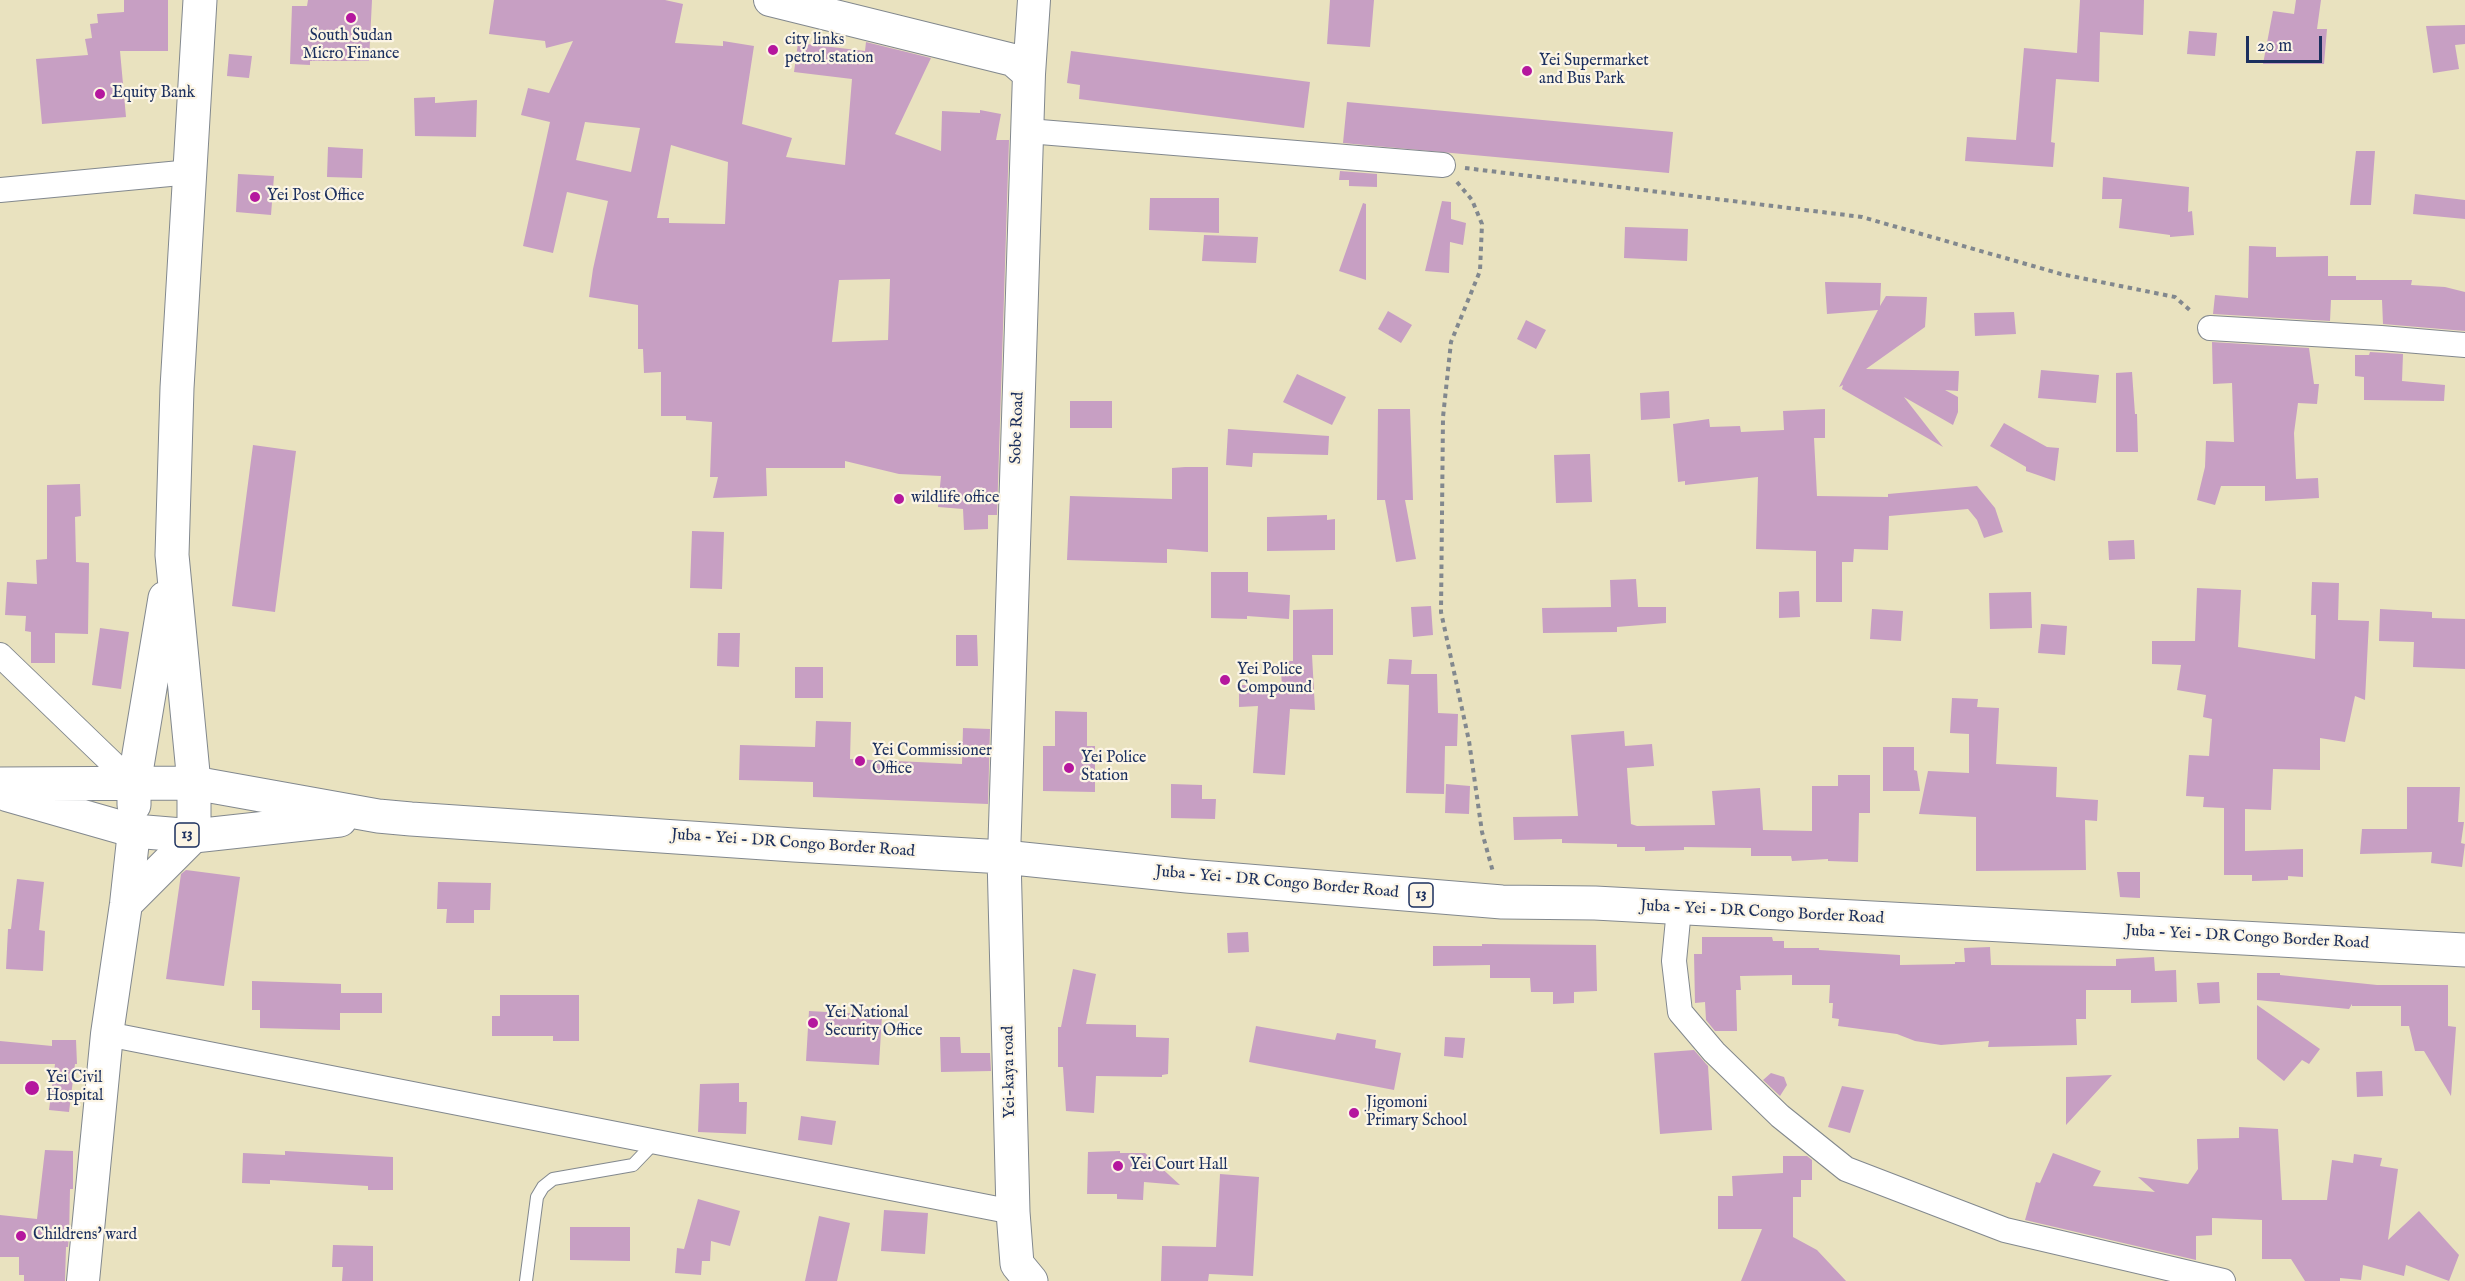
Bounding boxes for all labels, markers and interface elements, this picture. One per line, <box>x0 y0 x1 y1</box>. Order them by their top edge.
marker: South Sudan Micro Finance <box>344 11 358 25</box>
scale bar <box>2249 24 2326 62</box>
place label: South Sudan Micro Finance <box>303 27 399 65</box>
place label: city links petrol station <box>785 31 874 69</box>
text: 20 m <box>2257 35 2292 58</box>
marker: city links petrol station <box>766 43 780 57</box>
place label: Yei Supermarket and Bus Park <box>1539 52 1649 90</box>
marker: Yei Supermarket and Bus Park <box>1520 64 1534 78</box>
place label: Equity Bank <box>112 84 195 104</box>
marker: Equity Bank <box>93 87 107 101</box>
place label: Yei Post Office <box>267 187 364 207</box>
marker: Yei Post Office <box>248 190 262 204</box>
street label: Sobe Road <box>1007 391 1029 465</box>
place label: wildlife office <box>911 489 999 509</box>
marker: wildlife office <box>892 492 906 506</box>
place label: Yei Police Compound <box>1237 661 1312 699</box>
marker: Yei Police Compound <box>1218 673 1232 687</box>
place label: Yei Commissioner Office <box>872 742 992 780</box>
place label: Yei Police Station <box>1081 749 1146 787</box>
marker: Yei Commissioner Office <box>853 754 867 768</box>
marker: Yei Police Station <box>1062 761 1076 775</box>
road number: 13 <box>175 823 199 847</box>
street label: Juba - Yei - DR Congo Border Road <box>671 826 915 862</box>
street label: Juba - Yei - DR Congo Border Road <box>1155 863 1399 903</box>
road number: 13 <box>1409 883 1433 907</box>
street label: Juba - Yei - DR Congo Border Road <box>1640 897 1884 929</box>
street label: Juba - Yei - DR Congo Border Road <box>2125 922 2369 954</box>
place label: Yei National Security Office <box>825 1004 923 1042</box>
marker: Yei National Security Office <box>806 1016 820 1030</box>
street label: Yei-kaya road <box>1000 1026 1020 1118</box>
place label: Yei Civil Hospital <box>46 1069 103 1107</box>
marker: Yei Civil Hospital <box>23 1079 41 1097</box>
place label: Jigomoni Primary School <box>1366 1094 1467 1132</box>
marker: Jigomoni Primary School <box>1347 1106 1361 1120</box>
place label: Yei Court Hall <box>1130 1156 1228 1176</box>
marker: Yei Court Hall <box>1111 1159 1125 1173</box>
place label: Childrens' ward <box>33 1226 137 1246</box>
marker: Childrens' ward <box>14 1229 28 1243</box>

